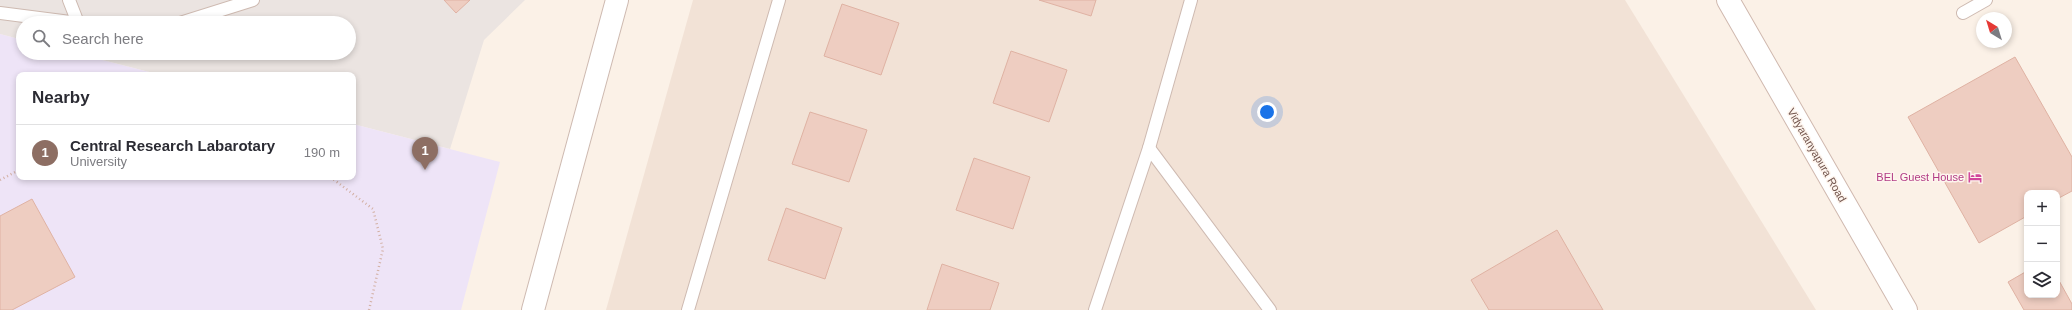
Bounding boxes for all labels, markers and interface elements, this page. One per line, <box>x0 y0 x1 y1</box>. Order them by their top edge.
north arrow <box>1976 12 2012 48</box>
search box <box>16 16 356 60</box>
icon: search <box>30 27 52 49</box>
text: Search here <box>62 30 144 47</box>
text: Nearby <box>32 88 90 107</box>
your location <box>1257 102 1277 122</box>
street label: Vidyaranyapura Road <box>1785 106 1849 204</box>
text: Central Research Labarotary <box>70 137 275 154</box>
pin: 1 <box>412 137 438 170</box>
text: 1 <box>41 145 49 160</box>
text: 190 m <box>304 145 340 160</box>
text: University <box>70 154 127 169</box>
hotel icon: BEL Guest House <box>1967 169 1983 185</box>
place label: BEL Guest House <box>1876 171 1964 183</box>
map controls <box>2024 190 2060 298</box>
button: + <box>2024 190 2060 226</box>
button: − <box>2024 226 2060 262</box>
button: layers <box>2024 262 2060 298</box>

